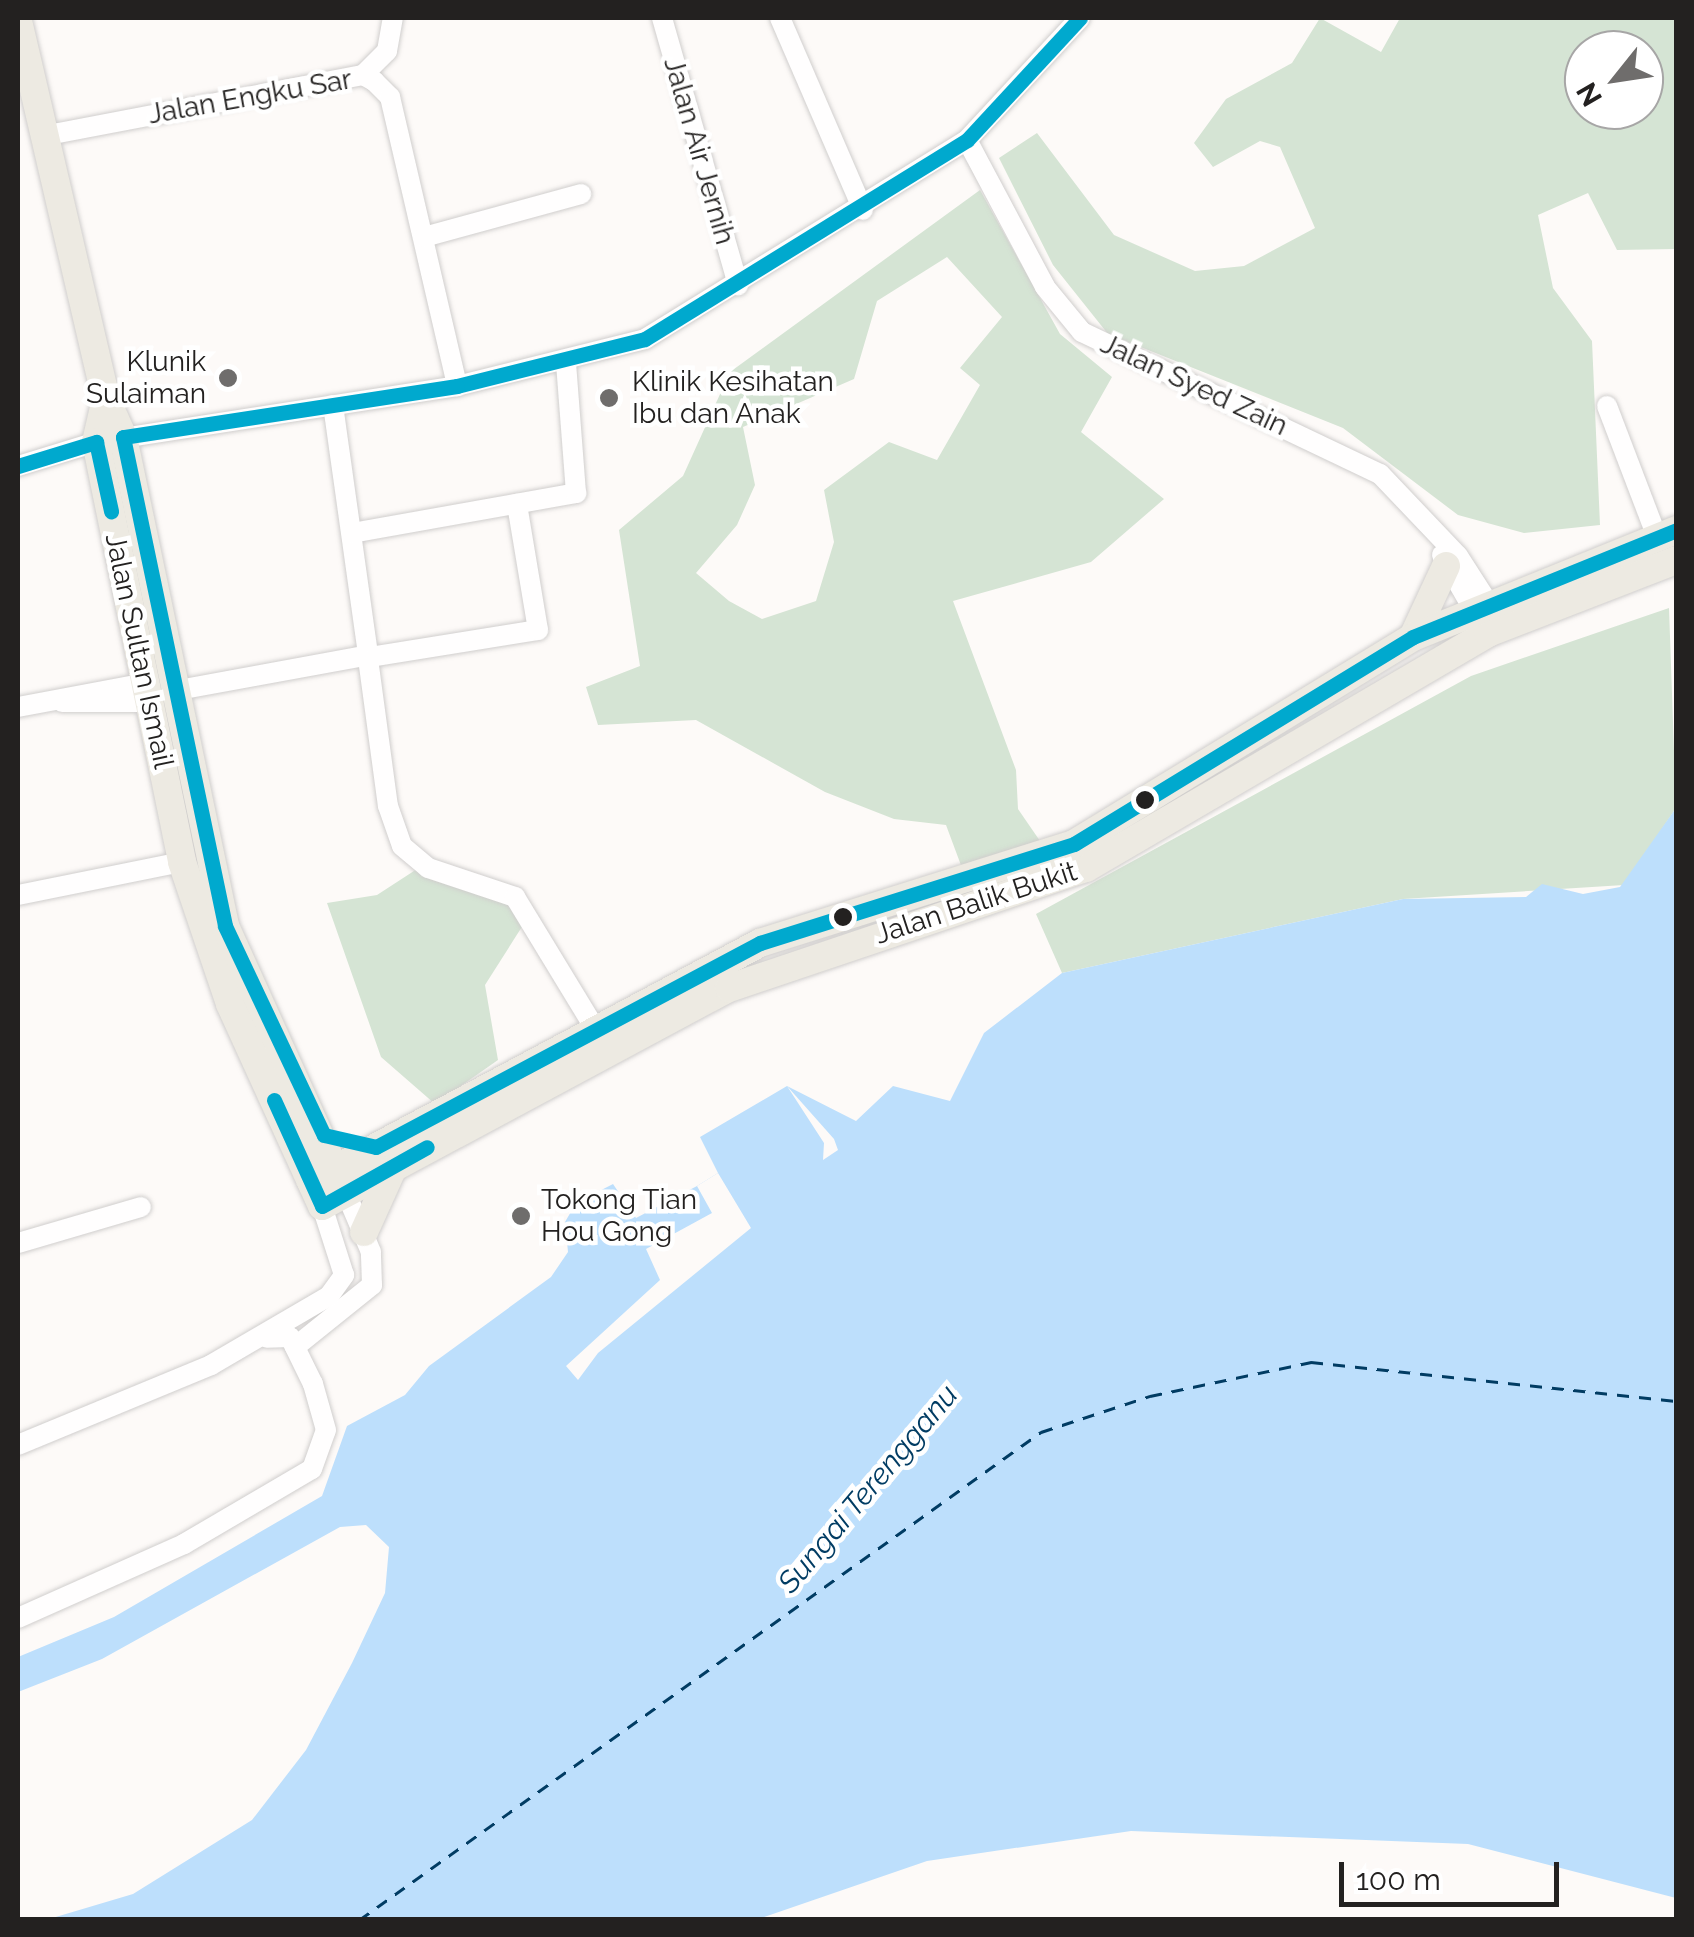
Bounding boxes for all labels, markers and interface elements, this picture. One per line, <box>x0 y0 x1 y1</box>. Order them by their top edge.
north arrow <box>1564 30 1664 130</box>
street label: Jalan Air Jernih <box>656 53 742 249</box>
street label: Jalan Engku Sar <box>146 63 354 131</box>
text: N <box>1570 77 1609 112</box>
street label: Jalan Syed Zain <box>1095 327 1293 443</box>
place label: Klunik Sulaiman <box>86 345 206 411</box>
marker: Klunik Sulaiman <box>215 365 241 391</box>
place label: Klinik Kesihatan Ibu dan Anak <box>632 365 834 431</box>
marker: Klinik Kesihatan Ibu dan Anak <box>596 385 622 411</box>
street label: Jalan Sultan Ismail <box>98 531 180 771</box>
unlabelled marker <box>1135 790 1155 810</box>
street label: Jalan Balik Bukit <box>871 855 1081 951</box>
unlabelled marker <box>833 907 853 927</box>
place label: Tokong Tian Hou Gong <box>541 1183 698 1249</box>
marker: Tokong Tian Hou Gong <box>510 1205 532 1227</box>
water label: Sungai Terengganu <box>770 1377 966 1601</box>
scale bar <box>1344 1842 1564 1904</box>
text: 100 m <box>1356 1862 1441 1897</box>

